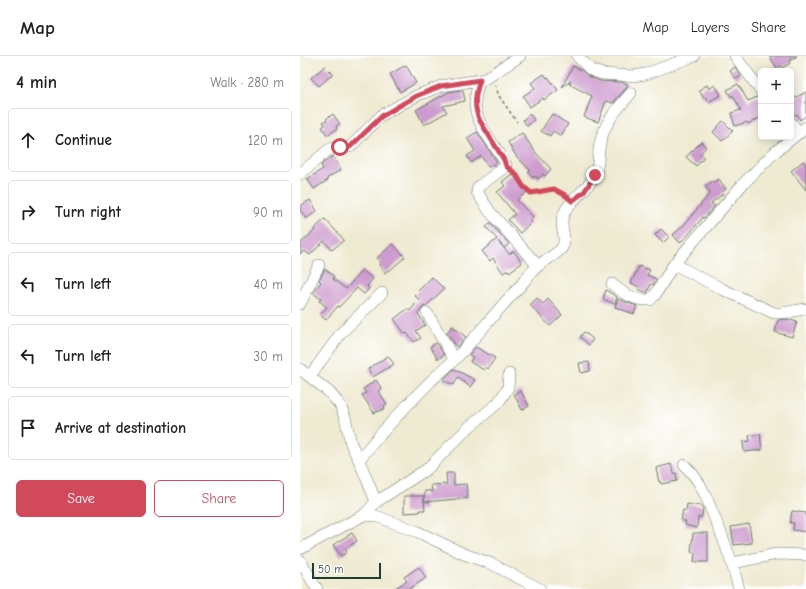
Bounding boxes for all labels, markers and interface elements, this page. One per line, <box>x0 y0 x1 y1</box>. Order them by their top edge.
text: Map <box>20 17 55 39</box>
text: Map <box>642 19 669 36</box>
text: Layers <box>691 19 729 36</box>
text: Share <box>751 19 786 36</box>
map controls <box>758 68 794 140</box>
button: + <box>758 68 794 104</box>
text: 4 min <box>16 73 57 92</box>
text: Walk · 280 m <box>210 75 284 90</box>
button: − <box>758 104 794 140</box>
icon: ahead <box>17 129 39 151</box>
text: Continue <box>55 131 112 149</box>
text: 120 m <box>248 133 283 148</box>
route start <box>331 138 349 156</box>
route end <box>586 166 604 184</box>
icon: right <box>17 201 39 223</box>
text: Turn right <box>55 203 121 221</box>
text: 90 m <box>253 205 283 220</box>
icon: left <box>17 273 39 295</box>
text: Turn left <box>55 275 111 293</box>
text: 40 m <box>254 277 283 292</box>
icon: left <box>17 345 39 367</box>
text: Turn left <box>55 347 111 365</box>
text: 30 m <box>253 349 283 364</box>
icon: arrive <box>17 417 39 439</box>
text: Arrive at destination <box>55 419 186 437</box>
button: Save <box>16 480 146 517</box>
button: Share <box>154 480 284 517</box>
scale bar <box>312 561 381 580</box>
text: 50 m <box>318 563 343 576</box>

